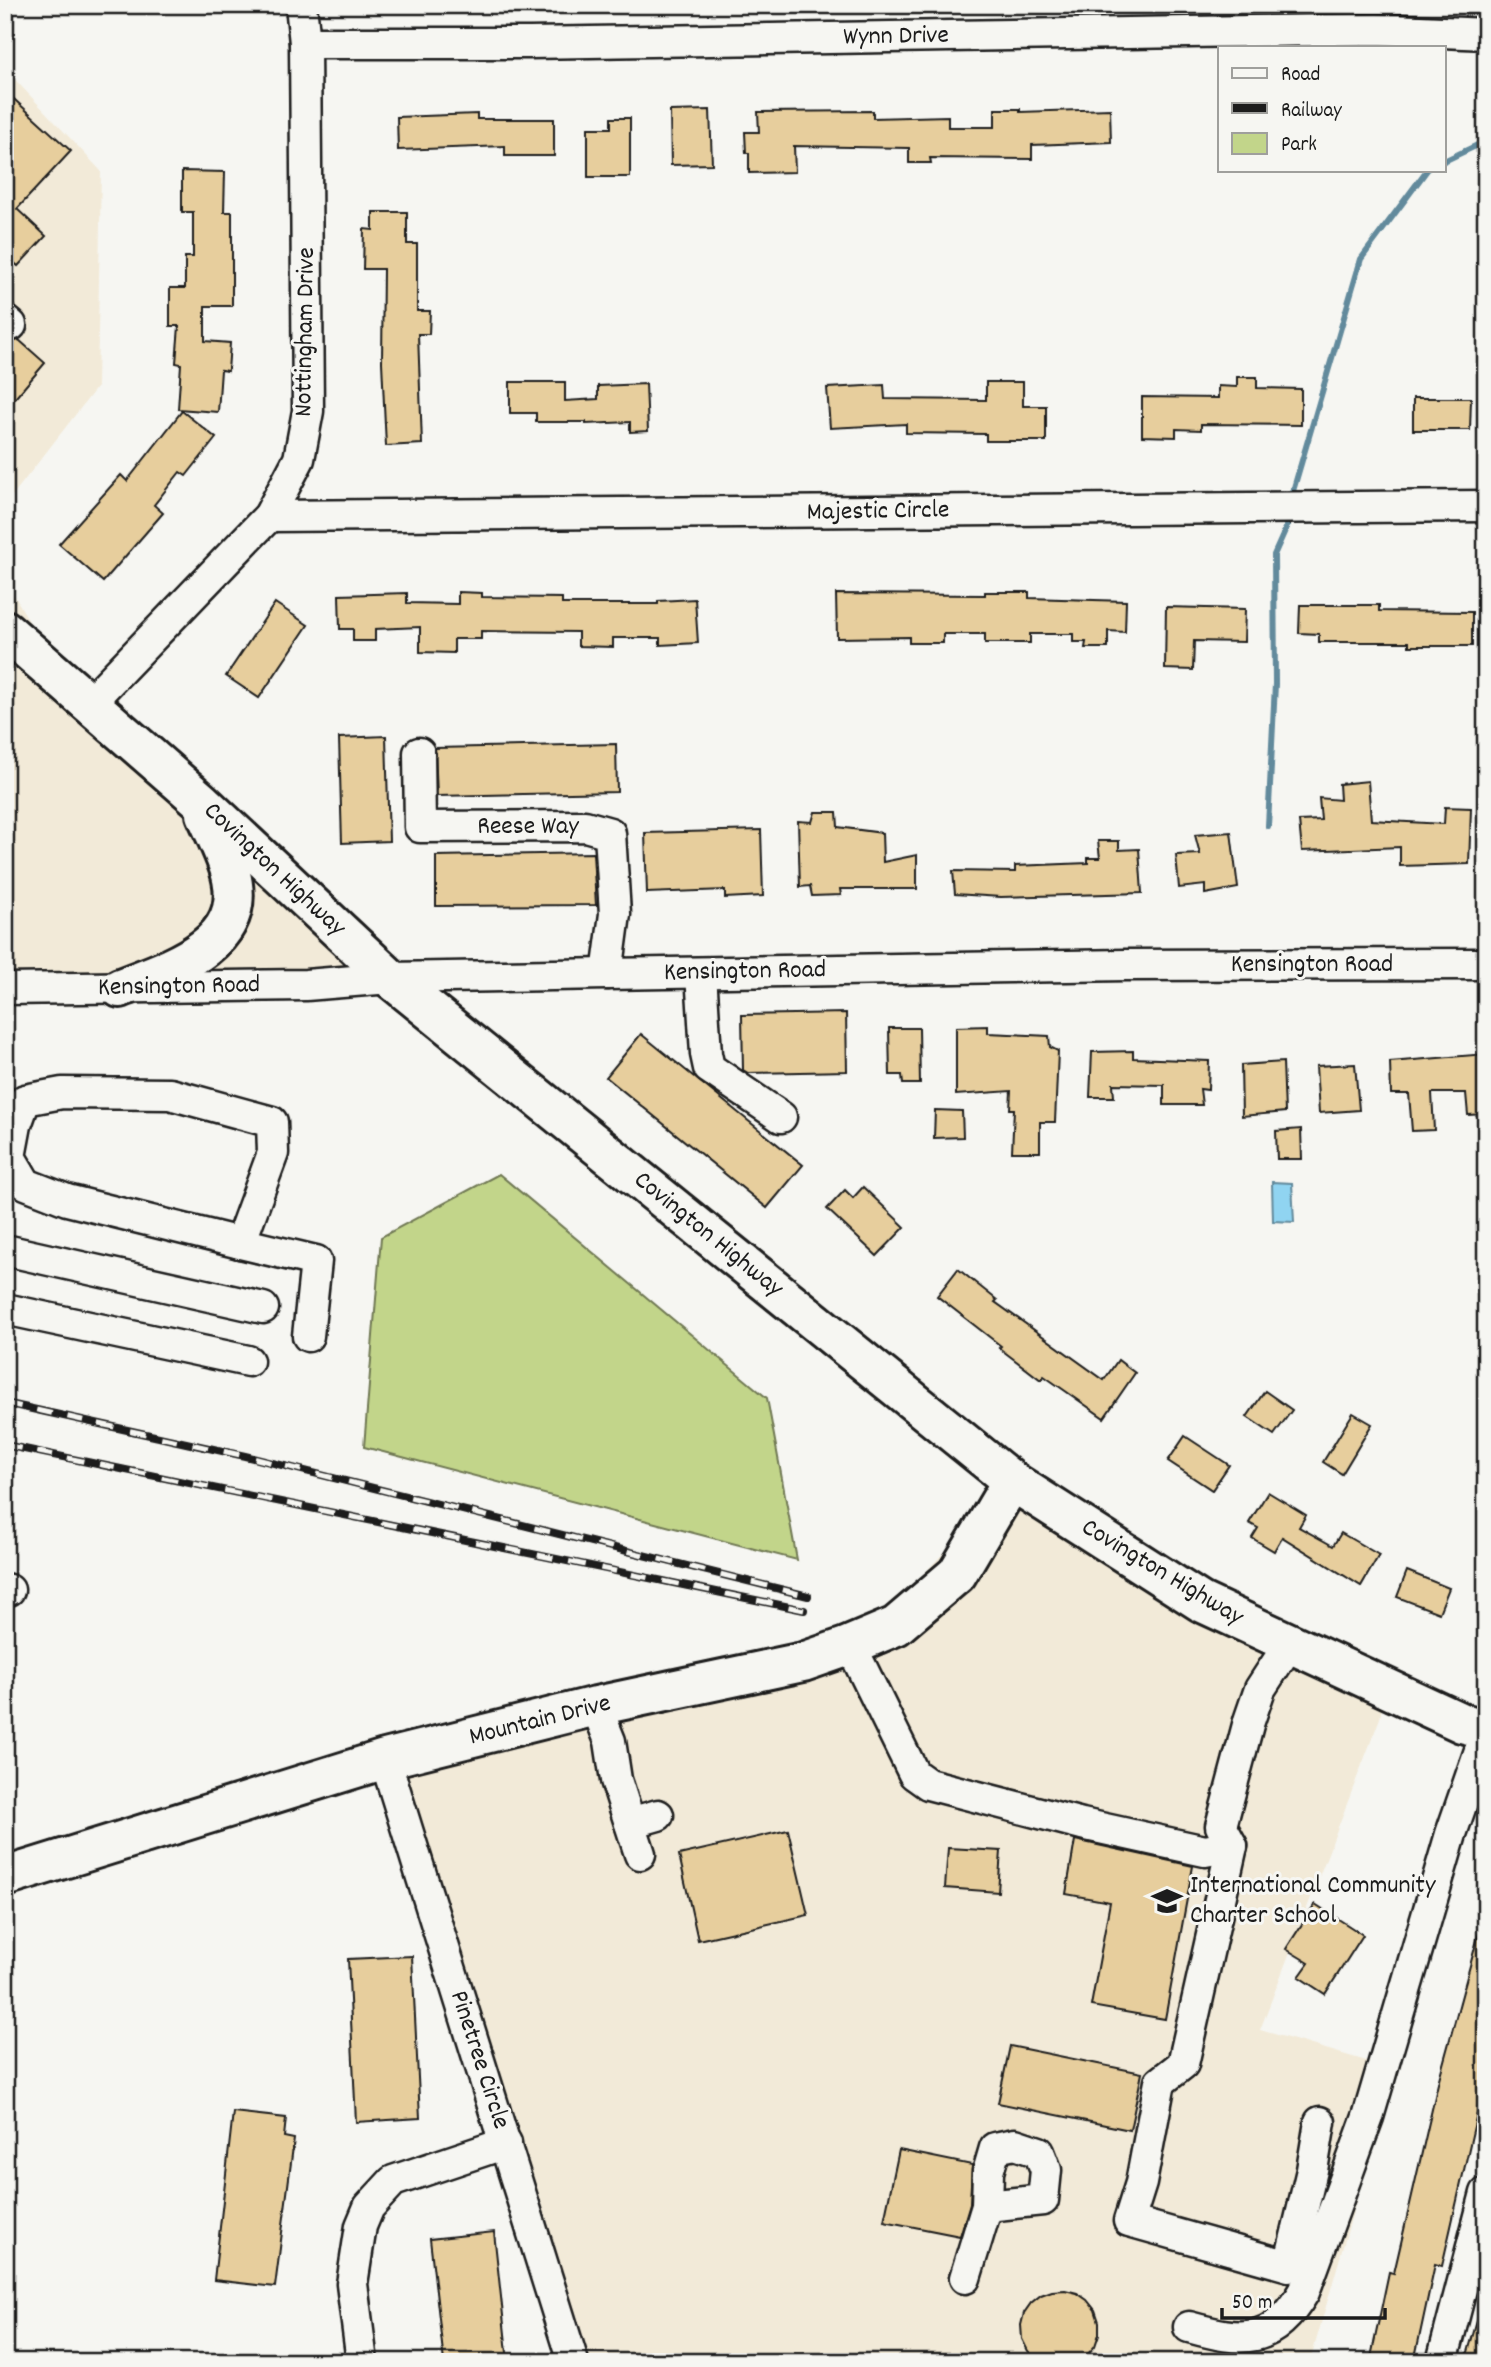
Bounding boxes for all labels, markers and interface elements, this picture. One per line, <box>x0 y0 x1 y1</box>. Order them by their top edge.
street label: Wynn Drive <box>843 18 949 56</box>
legend <box>1218 46 1446 172</box>
text: Road <box>1281 61 1320 91</box>
text: Railway <box>1281 97 1342 127</box>
text: Park <box>1281 131 1317 161</box>
street label: Nottingham Drive <box>286 247 326 417</box>
street label: Majestic Circle <box>806 492 950 532</box>
street label: Covington Highway <box>194 794 354 946</box>
street label: Reese Way <box>477 809 579 846</box>
street label: Kensington Road <box>1231 947 1393 984</box>
street label: Kensington Road <box>664 952 826 992</box>
street label: Kensington Road <box>98 967 260 1007</box>
street label: Covington Highway <box>625 1163 791 1307</box>
street label: Covington Highway <box>1074 1510 1251 1636</box>
street label: Mountain Drive <box>465 1686 615 1756</box>
place label: International Community Charter School <box>1190 1868 1436 1935</box>
school or university icon: International Community Charter School <box>1150 1884 1184 1918</box>
street label: Pinetree Circle <box>439 1986 519 2134</box>
scale bar <box>1222 2276 1384 2320</box>
text: 50 m <box>1232 2289 1272 2319</box>

